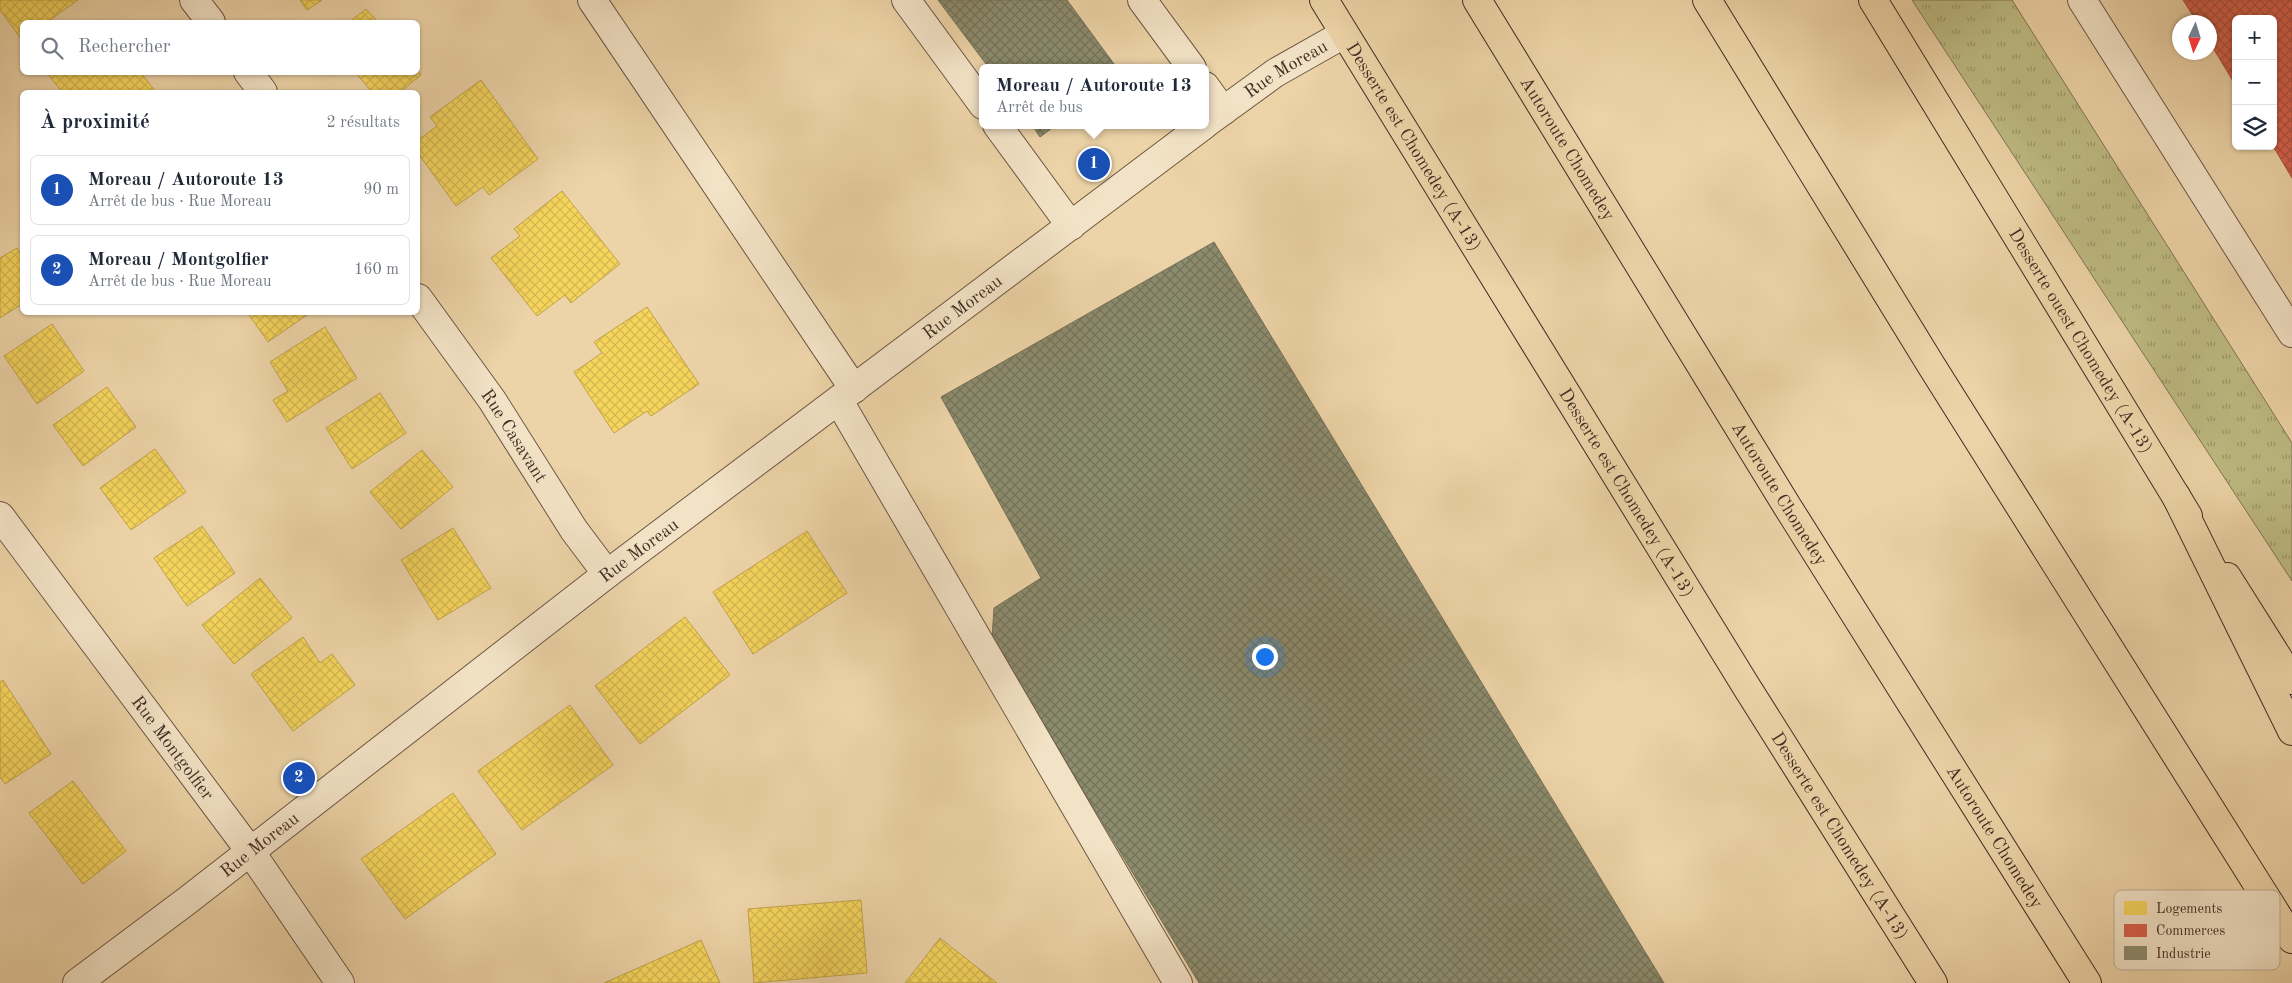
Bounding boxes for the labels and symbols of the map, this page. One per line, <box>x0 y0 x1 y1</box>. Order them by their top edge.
north arrow <box>2172 15 2217 60</box>
street label: Rue Moreau <box>1241 37 1331 102</box>
street label: Desserte est Chomedey (A-13) <box>1342 40 1485 254</box>
street label: Autoroute Chomedey <box>1516 74 1618 224</box>
pin: 1 <box>1078 145 1110 183</box>
street label: Desserte ouest Chomedey (A-13) <box>2005 226 2156 457</box>
street label: Rue Moreau <box>920 272 1006 343</box>
street label: Desserte est Chomedey (A-13) <box>1555 385 1698 600</box>
street label: Rue Casavant <box>477 386 550 486</box>
street label: Autoroute Chomedey <box>1728 419 1830 569</box>
street label: Rue Moreau <box>596 515 682 587</box>
your location <box>1252 644 1278 670</box>
street label: Rue Montgolfier <box>128 693 217 804</box>
street label: Desserte est Chomedey (A-13) <box>1767 729 1912 943</box>
pin: 2 <box>283 759 315 797</box>
street label: Autoroute Chomedey <box>1943 763 2046 912</box>
street label: Rue Moreau <box>217 809 303 881</box>
legend <box>2114 890 2280 970</box>
text: Logements <box>2156 902 2222 916</box>
text: Commerces <box>2156 924 2225 938</box>
text: Industrie <box>2156 947 2211 961</box>

